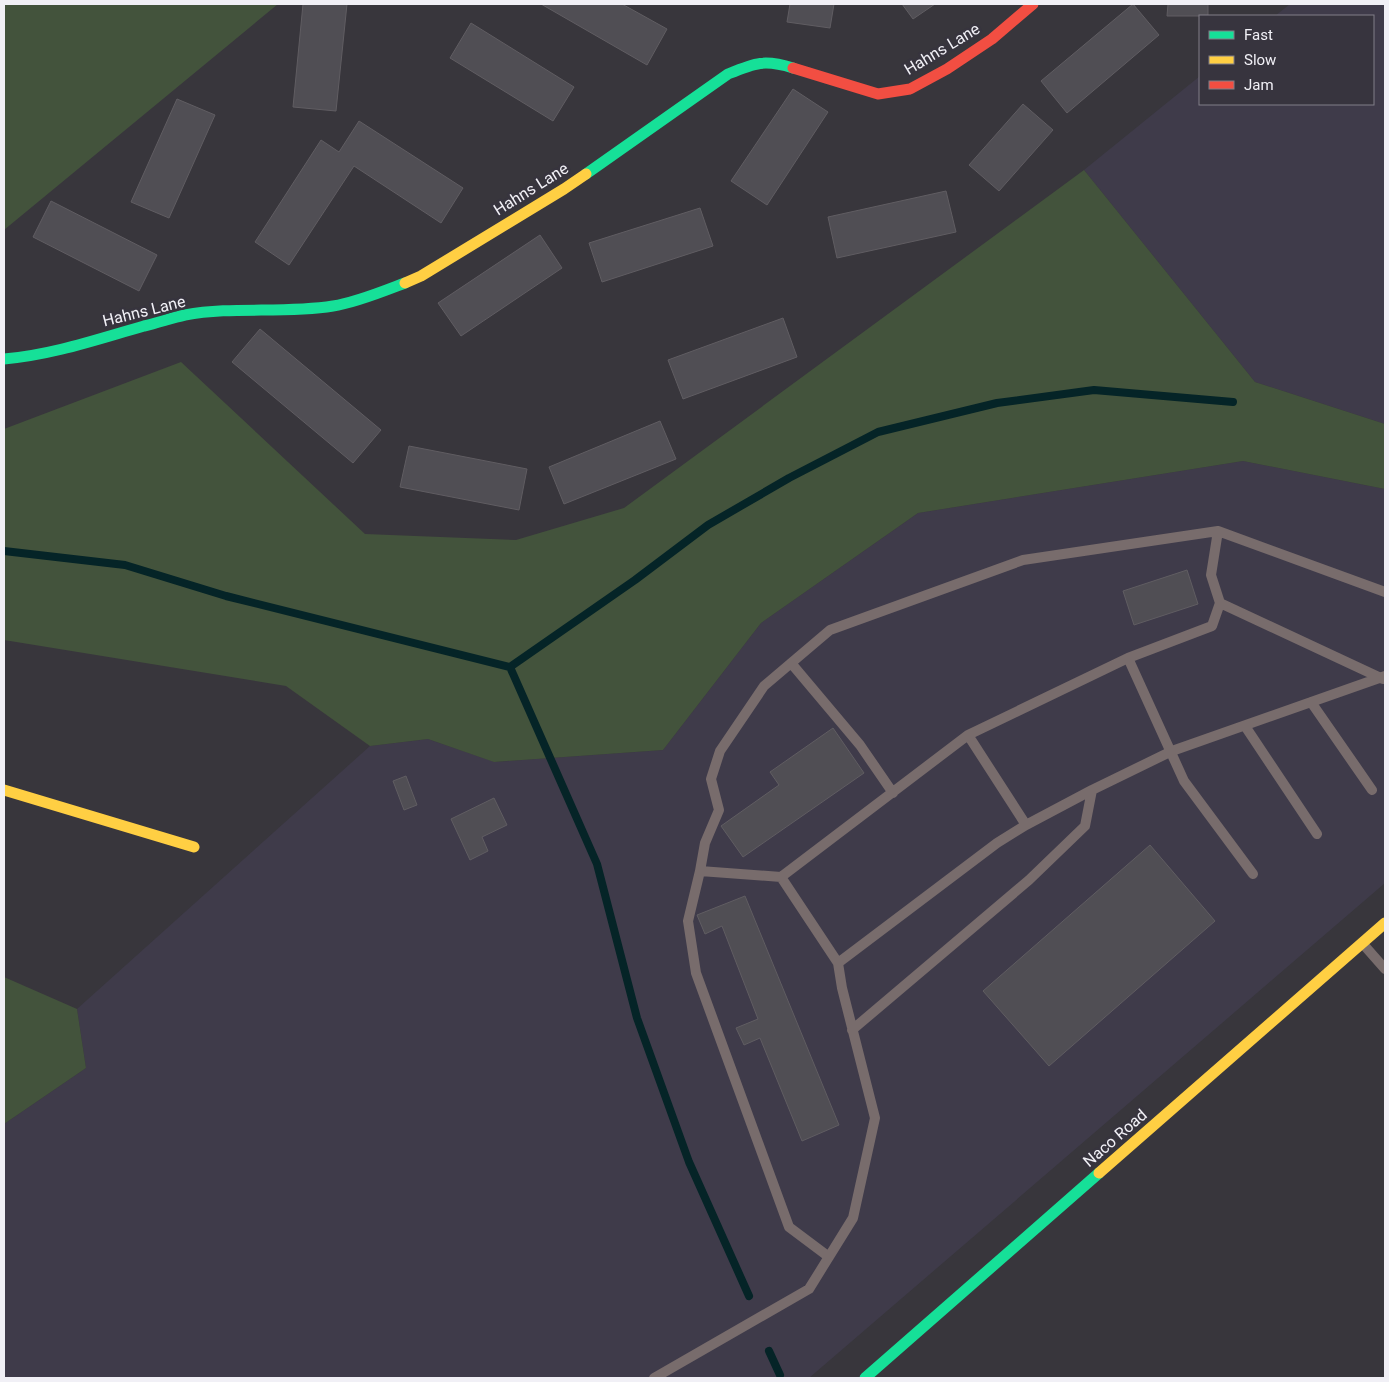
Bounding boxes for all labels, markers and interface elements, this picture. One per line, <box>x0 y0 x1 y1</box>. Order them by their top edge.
legend <box>1199 15 1374 105</box>
street label: Hahns Lane <box>901 19 983 79</box>
text: Fast <box>1244 26 1273 44</box>
text: Slow <box>1244 51 1276 69</box>
text: Jam <box>1244 76 1274 94</box>
street label: Hahns Lane <box>490 159 572 219</box>
street label: Hahns Lane <box>101 292 187 330</box>
street label: Naco Road <box>1079 1105 1151 1171</box>

